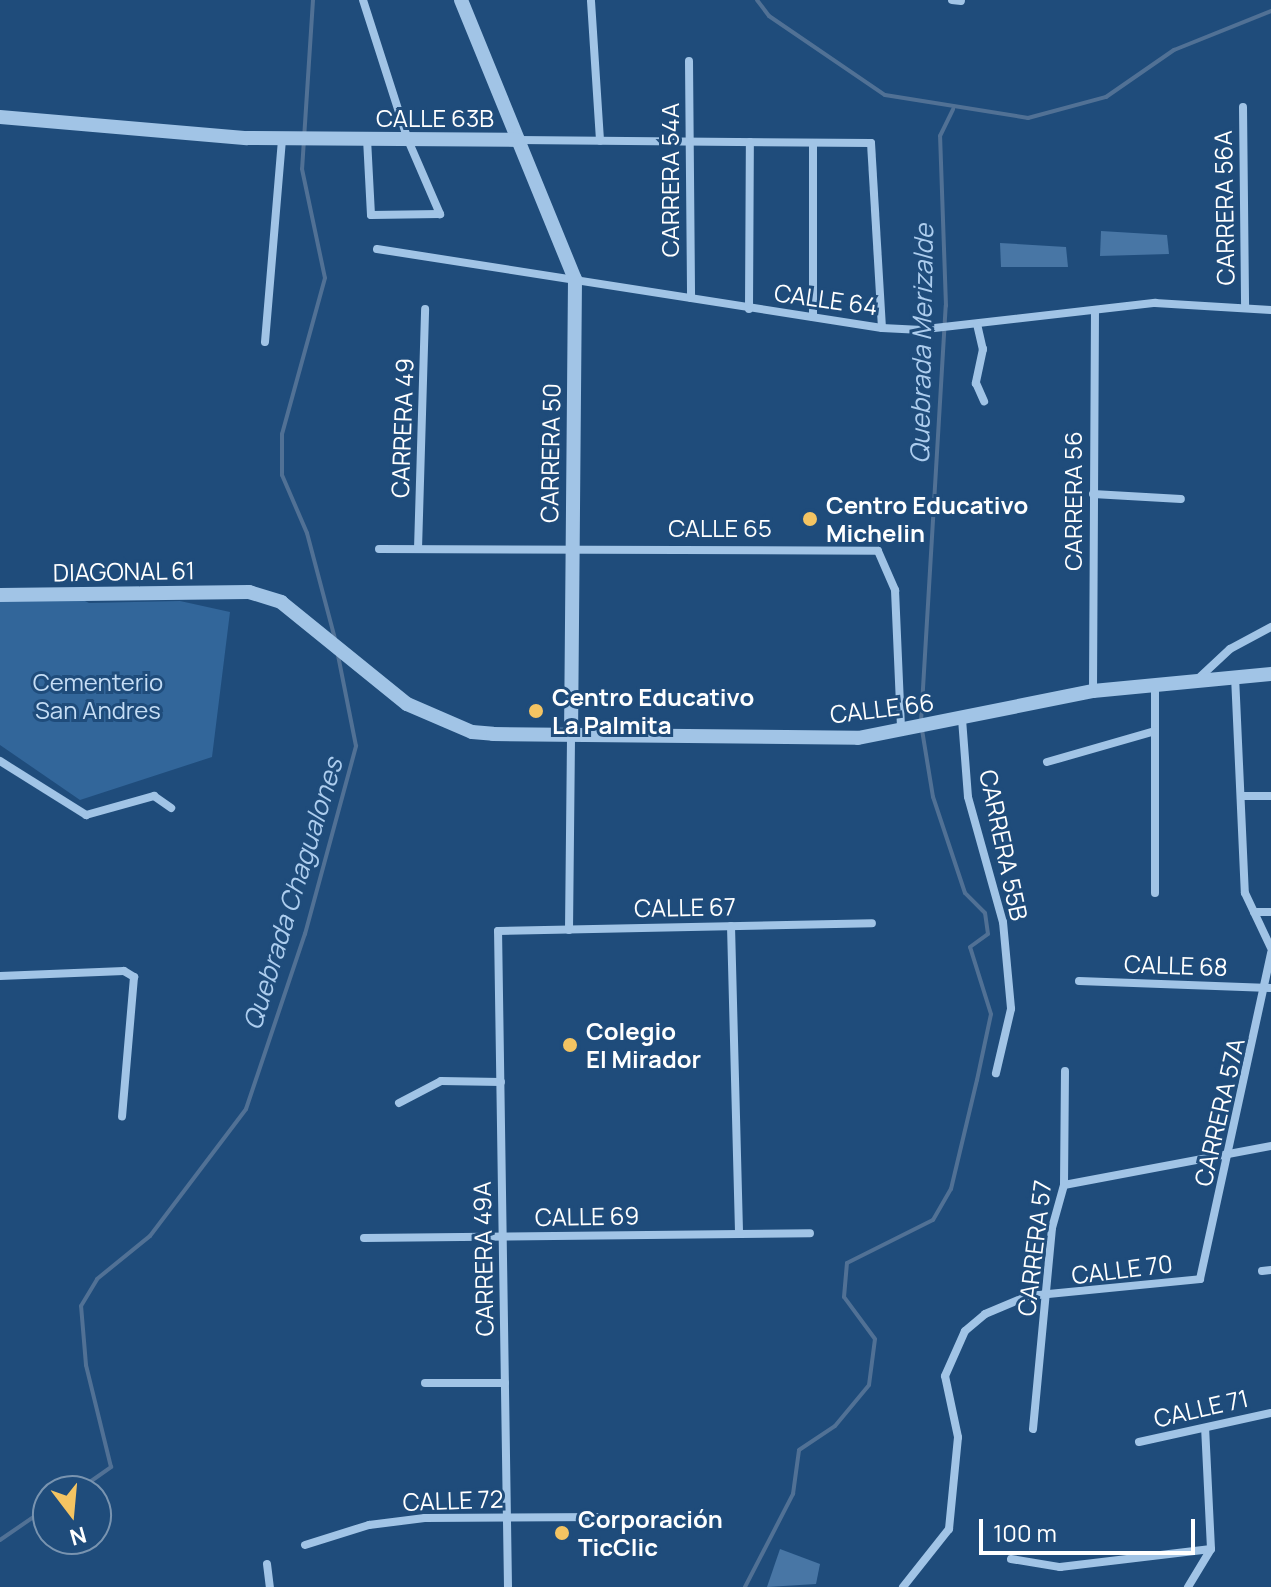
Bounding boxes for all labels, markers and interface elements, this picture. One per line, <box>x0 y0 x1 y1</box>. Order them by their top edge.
street label: CARRERA 54A <box>656 103 684 257</box>
street label: CALLE 63B <box>376 104 494 132</box>
street label: CARRERA 56A <box>1208 130 1240 286</box>
water label: Quebrada Merizalde <box>904 224 940 464</box>
street label: CALLE 64 <box>773 278 879 320</box>
street label: CARRERA 49 <box>385 358 419 498</box>
street label: CARRERA 50 <box>534 383 566 523</box>
street label: CARRERA 56 <box>1059 431 1087 571</box>
place label: Centro Educativo Michelin <box>826 491 1028 547</box>
marker: Centro Educativo Michelin <box>801 510 819 528</box>
street label: CALLE 65 <box>668 514 772 542</box>
street label: DIAGONAL 61 <box>52 555 196 587</box>
park label: Cementerio San Andres <box>33 668 163 724</box>
place label: Centro Educativo La Palmita <box>552 683 754 739</box>
street label: CALLE 66 <box>828 687 936 729</box>
marker: Centro Educativo La Palmita <box>527 702 545 720</box>
water label: Quebrada Chagualones <box>237 754 349 1034</box>
street label: CARRERA 55B <box>974 767 1034 923</box>
street label: CALLE 67 <box>634 892 736 922</box>
street label: CALLE 68 <box>1124 949 1228 981</box>
place label: Colegio El Mirador <box>586 1017 701 1073</box>
street label: CARRERA 57A <box>1188 1035 1250 1189</box>
marker: Colegio El Mirador <box>561 1036 579 1054</box>
street label: CARRERA 57 <box>1011 1178 1057 1318</box>
street label: CARRERA 49A <box>467 1181 499 1337</box>
street label: CALLE 69 <box>535 1201 639 1231</box>
street label: CALLE 70 <box>1070 1249 1174 1289</box>
street label: CALLE 71 <box>1151 1383 1251 1433</box>
north arrow <box>32 1475 112 1555</box>
street label: CALLE 72 <box>402 1484 504 1516</box>
scale bar <box>983 1503 1199 1553</box>
place label: Corporación TicClic <box>578 1505 723 1561</box>
text: 100 m <box>993 1516 1057 1549</box>
text: N <box>66 1520 90 1553</box>
marker: Corporación TicClic <box>553 1524 571 1542</box>

